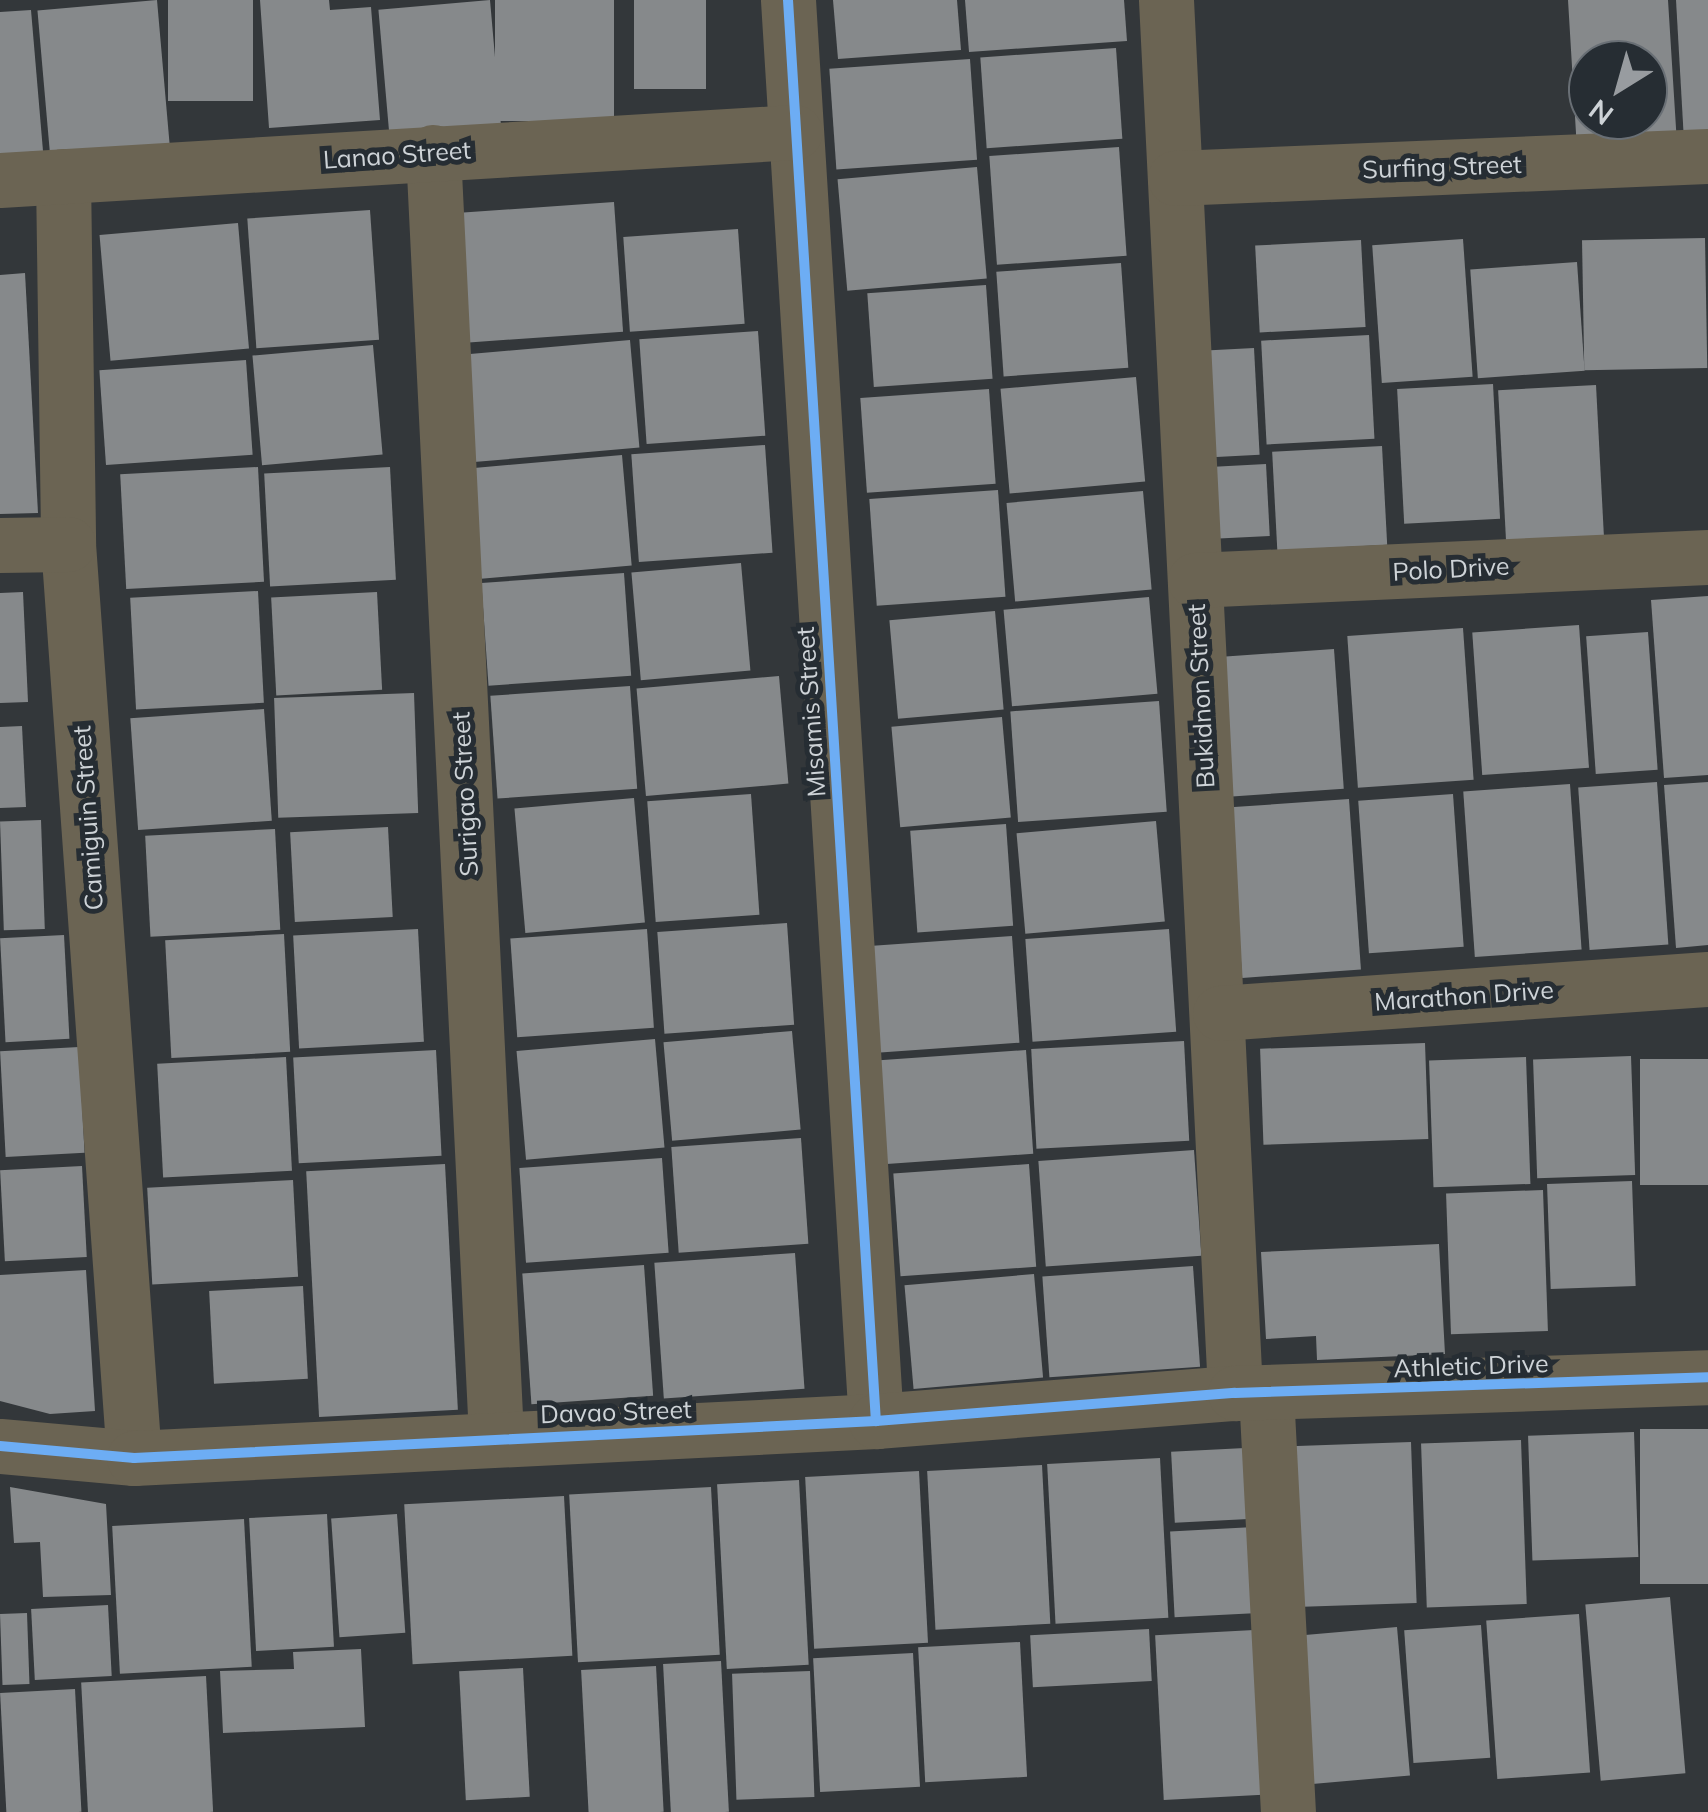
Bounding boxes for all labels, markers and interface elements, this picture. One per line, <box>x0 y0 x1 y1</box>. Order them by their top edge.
north arrow <box>1568 40 1668 140</box>
text: N <box>1582 92 1620 133</box>
street label: Lanao Street <box>322 135 472 175</box>
street label: Surfing Street <box>1362 149 1522 185</box>
street label: Polo Drive <box>1392 551 1510 587</box>
street label: Bukidnon Street <box>1181 603 1221 789</box>
street label: Misamis Street <box>790 626 832 798</box>
street label: Surigao Street <box>446 711 484 877</box>
street label: Camiguin Street <box>67 725 109 911</box>
street label: Marathon Drive <box>1373 975 1555 1017</box>
street label: Athletic Drive <box>1393 1348 1549 1384</box>
street label: Davao Street <box>540 1394 692 1430</box>

